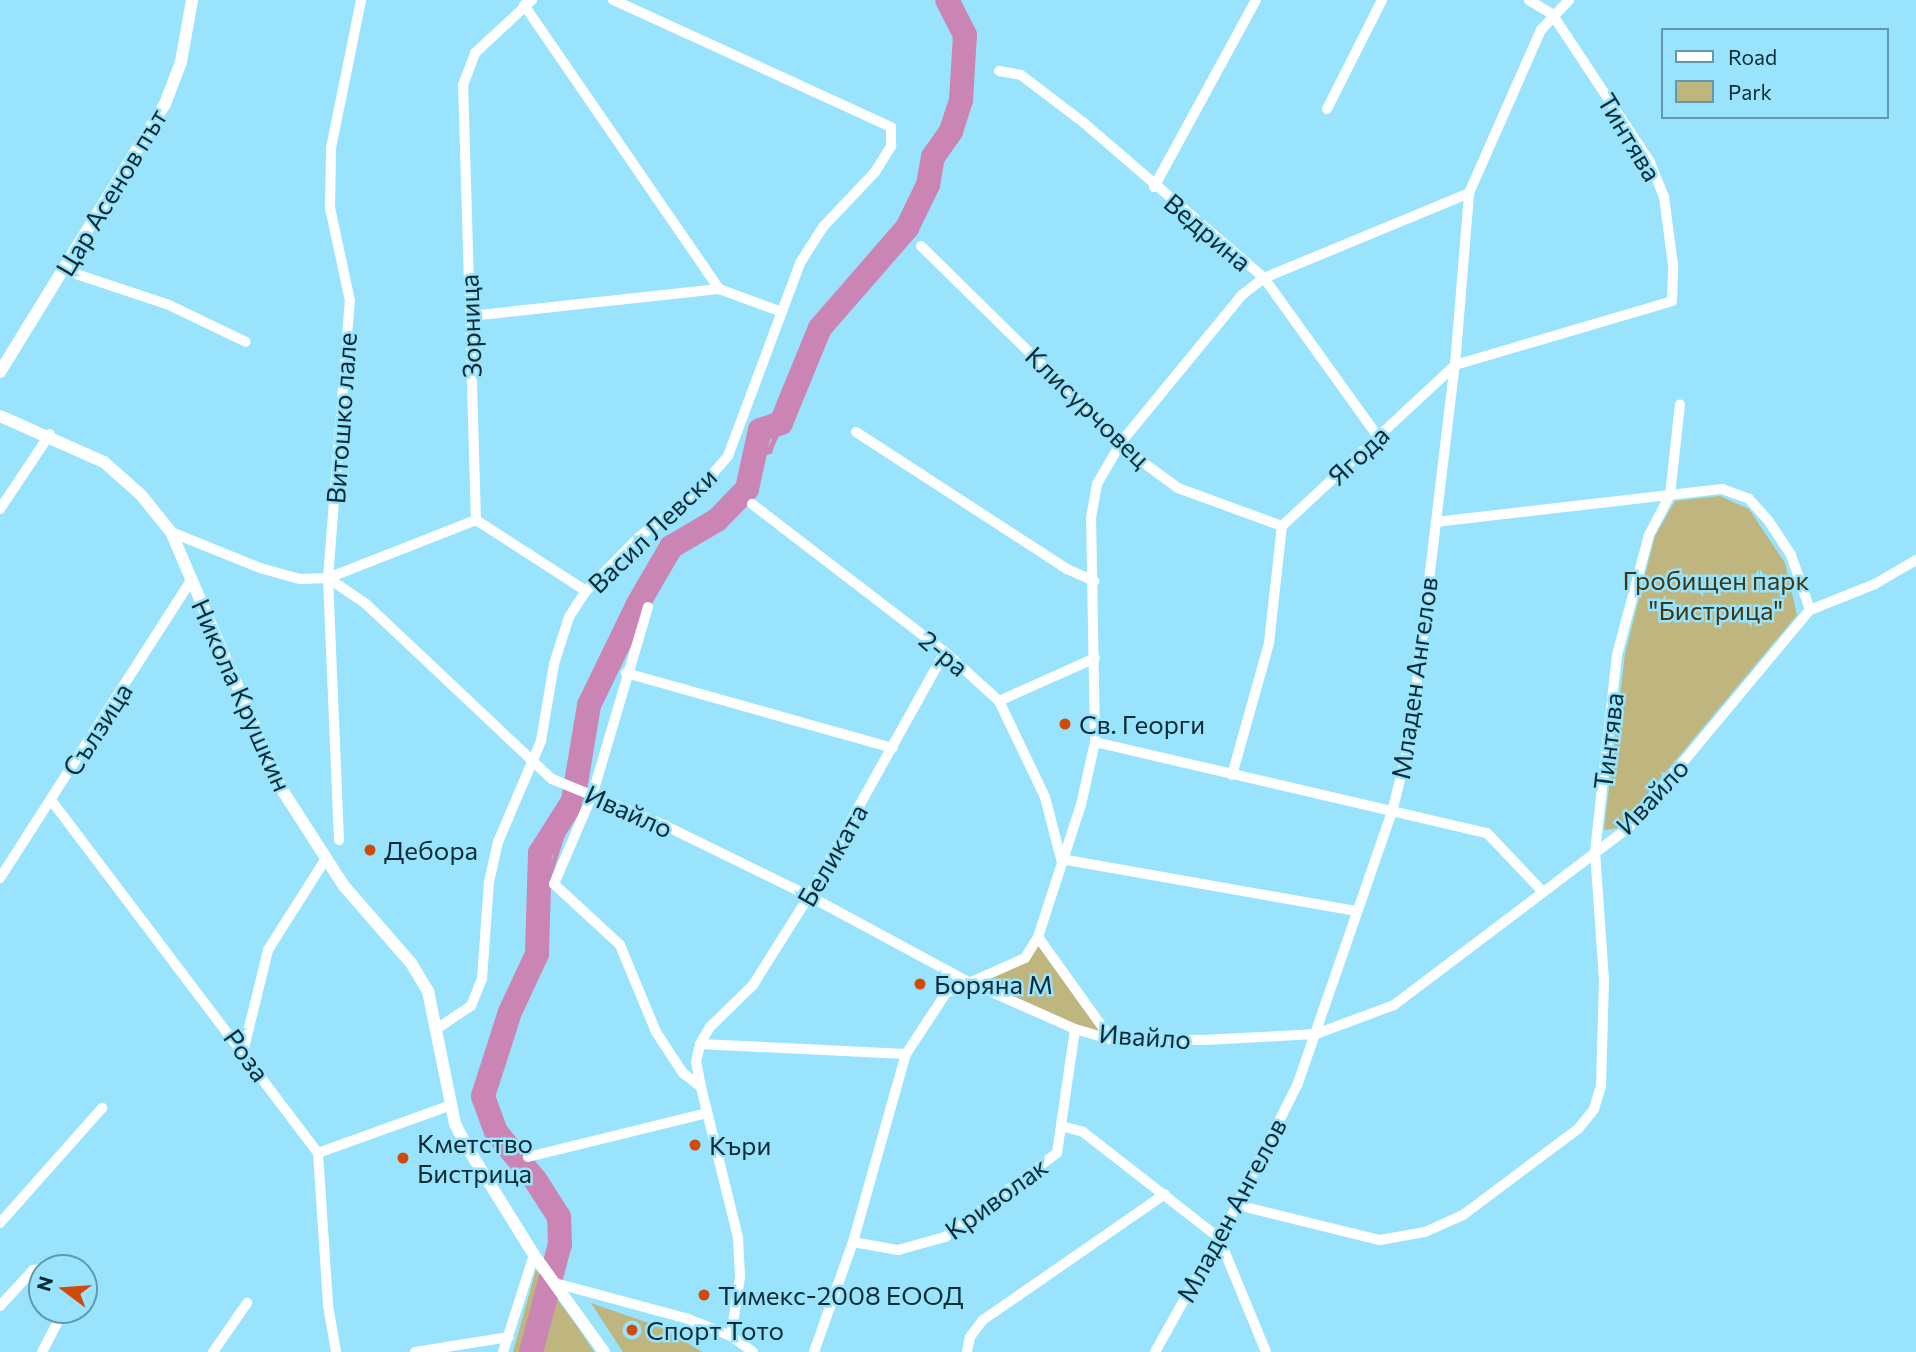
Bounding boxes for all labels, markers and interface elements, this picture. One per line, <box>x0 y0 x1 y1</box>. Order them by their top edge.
legend <box>1660 28 1888 119</box>
text: Road <box>1728 44 1777 69</box>
text: Park <box>1728 79 1772 104</box>
street label: Тинтява <box>1592 87 1668 187</box>
street label: Цар Асенов път <box>49 103 173 281</box>
street label: Ведрина <box>1158 187 1258 277</box>
street label: Зорница <box>453 274 487 378</box>
street label: Витошко лале <box>319 331 363 505</box>
street label: Клисурчовец <box>1019 340 1157 474</box>
street label: Ягода <box>1321 419 1395 491</box>
street label: Васил Левски <box>581 461 723 599</box>
park label: Гробищен парк "Бистрица" <box>1623 564 1809 626</box>
street label: Младен Ангелов <box>1384 575 1444 781</box>
street label: Никола Крушкин <box>186 594 298 796</box>
street label: 2-ра <box>913 624 975 682</box>
street label: Сълзица <box>55 677 139 781</box>
street label: Тинтява <box>1587 691 1629 791</box>
place label: Св. Георги <box>1079 708 1205 740</box>
marker: Св. Георги <box>1057 716 1073 732</box>
street label: Ивайло <box>1609 752 1695 840</box>
street label: Ивайло <box>580 778 678 844</box>
street label: Беликата <box>790 798 874 912</box>
place label: Дебора <box>384 834 478 866</box>
marker: Дебора <box>362 842 378 858</box>
place label: Боряна М <box>934 968 1053 1000</box>
marker: Боряна М <box>912 976 928 992</box>
street label: Ивайло <box>1098 1017 1192 1055</box>
street label: Роза <box>217 1023 277 1087</box>
street label: Младен Ангелов <box>1169 1113 1293 1307</box>
place label: Кметство Бистрица <box>417 1127 533 1188</box>
place label: Къри <box>709 1129 771 1161</box>
marker: Къри <box>687 1137 703 1153</box>
marker: Кметство Бистрица <box>395 1150 411 1166</box>
street label: Криволак <box>939 1150 1053 1246</box>
north arrow <box>28 1254 98 1324</box>
text: N <box>31 1274 57 1294</box>
place label: Тимекс-2008 ЕООД <box>718 1279 964 1311</box>
marker: Тимекс-2008 ЕООД <box>696 1287 712 1303</box>
place label: Спорт Тото <box>646 1314 784 1346</box>
marker: Спорт Тото <box>624 1322 640 1338</box>

